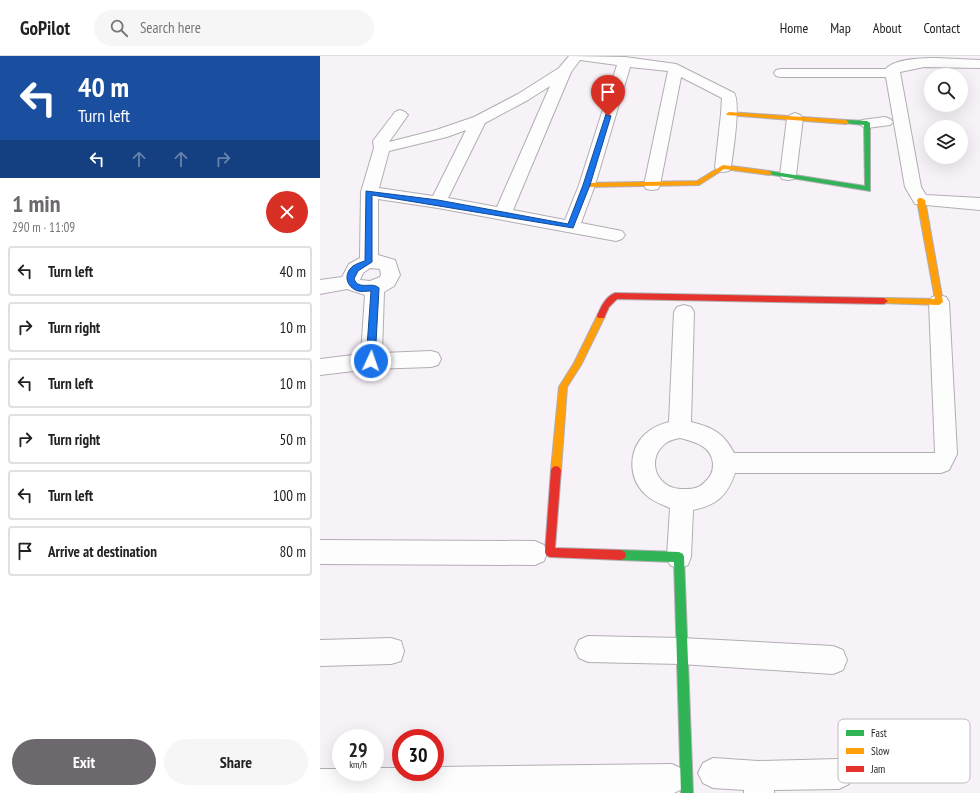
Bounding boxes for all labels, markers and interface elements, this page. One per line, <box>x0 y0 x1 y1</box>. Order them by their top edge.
search box <box>94 10 374 46</box>
text: GoPilot <box>20 16 70 40</box>
icon: search <box>108 17 130 39</box>
text: Search here <box>140 18 201 37</box>
text: Home <box>780 19 808 37</box>
text: Map <box>830 19 851 37</box>
text: About <box>873 19 902 37</box>
text: Contact <box>924 19 960 37</box>
text: 40 m <box>78 68 129 105</box>
map controls <box>924 68 968 164</box>
button: search <box>924 68 968 112</box>
icon: left <box>12 72 64 124</box>
pin <box>591 75 625 116</box>
icon: arrive <box>597 81 619 103</box>
text: Turn left <box>78 104 130 127</box>
button: layers <box>924 120 968 164</box>
icon: left <box>86 148 108 170</box>
icon: ahead <box>128 148 150 170</box>
icon: ahead <box>170 148 192 170</box>
icon: right <box>212 148 234 170</box>
text: 1 min <box>12 188 60 219</box>
button: close <box>266 191 308 233</box>
text: 290 m · 11:09 <box>12 219 75 236</box>
icon: left <box>14 260 36 282</box>
text: Turn left <box>48 262 93 281</box>
text: 40 m <box>280 262 306 281</box>
icon: right <box>14 316 36 338</box>
text: Turn right <box>48 318 100 337</box>
text: 10 m <box>280 318 306 337</box>
position arrow <box>350 340 392 382</box>
icon: left <box>14 372 36 394</box>
text: Turn left <box>48 374 93 393</box>
text: 10 m <box>280 374 306 393</box>
icon: right <box>14 428 36 450</box>
text: Turn right <box>48 430 100 449</box>
text: 50 m <box>280 430 306 449</box>
icon: left <box>14 484 36 506</box>
text: Turn left <box>48 486 93 505</box>
text: 100 m <box>273 486 306 505</box>
icon: arrive <box>14 540 36 562</box>
text: Arrive at destination <box>48 542 157 561</box>
text: 80 m <box>280 542 306 561</box>
legend <box>838 719 970 783</box>
text: Fast <box>871 726 887 740</box>
speed limit sign: 30 <box>392 729 444 781</box>
text: 29 <box>348 737 368 763</box>
button: Exit <box>12 739 156 785</box>
button: Share <box>164 739 308 785</box>
text: Slow <box>871 744 890 758</box>
text: km/h <box>349 758 367 771</box>
text: Jam <box>870 762 885 776</box>

